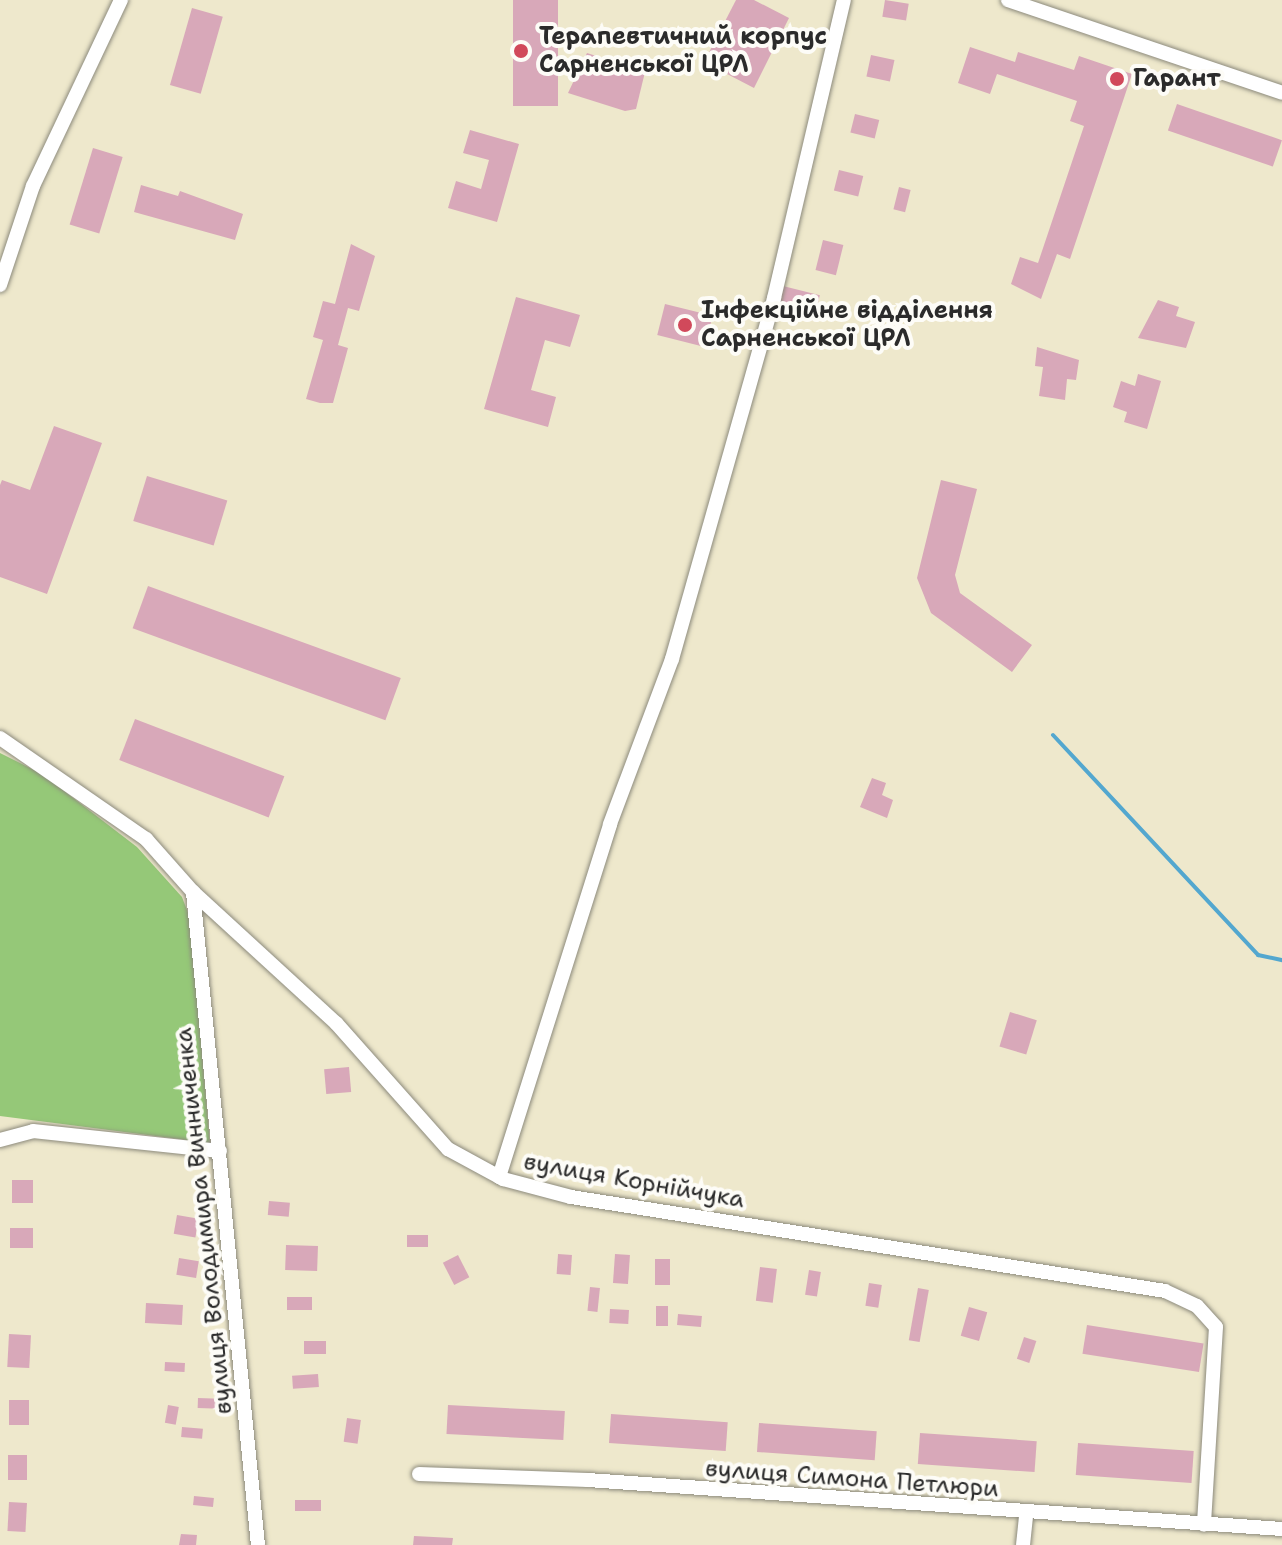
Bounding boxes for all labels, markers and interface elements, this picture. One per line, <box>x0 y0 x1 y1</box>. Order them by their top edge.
place label: Терапевтичний корпус Сарненської ЦРЛ <box>539 23 827 79</box>
marker: Терапевтичний корпус Сарненської ЦРЛ <box>510 40 532 62</box>
place label: Гарант <box>1133 65 1221 93</box>
marker: Гарант <box>1108 70 1126 88</box>
place label: Інфекційне відділення Сарненської ЦРЛ <box>701 297 993 353</box>
marker: Інфекційне відділення Сарненської ЦРЛ <box>676 316 694 334</box>
street label: вулиця Володимира Винниченка <box>169 1026 239 1416</box>
street label: вулиця Корнійчука <box>521 1147 747 1215</box>
street label: вулиця Симона Петлюри <box>704 1454 1000 1504</box>

